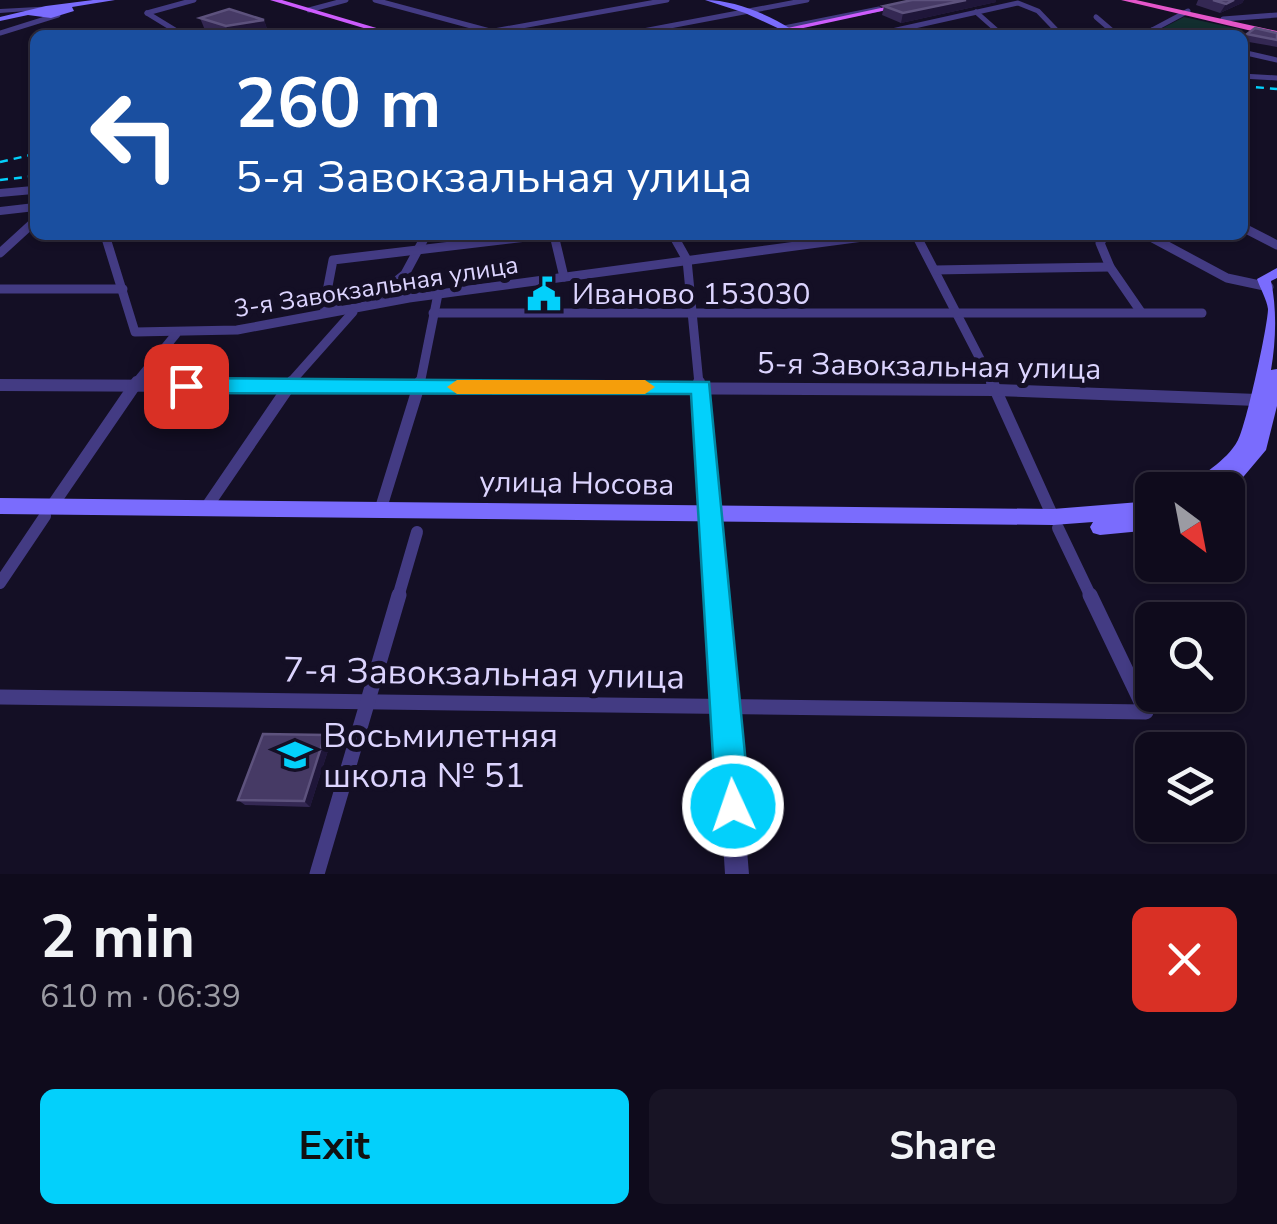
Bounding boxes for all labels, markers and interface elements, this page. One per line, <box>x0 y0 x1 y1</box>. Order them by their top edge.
text: 260 m <box>235 56 441 152</box>
icon: left <box>70 70 200 200</box>
text: 5-я Завокзальная улица <box>235 147 752 208</box>
street label: 3-я Завокзальная улица <box>232 248 521 326</box>
place label: Иваново 153030 <box>572 274 810 315</box>
public building icon: Иваново 153030 <box>525 275 563 313</box>
street label: 5-я Завокзальная улица <box>756 343 1102 390</box>
pin <box>144 344 229 429</box>
icon: arrive <box>159 359 214 414</box>
street label: улица Носова <box>479 461 675 506</box>
north arrow <box>1135 472 1245 582</box>
map controls <box>1135 472 1245 842</box>
button: search <box>1135 602 1245 712</box>
street label: 7-я Завокзальная улица <box>282 646 686 701</box>
place label: Восьмилетняя школа № 51 <box>323 712 558 799</box>
button: layers <box>1135 732 1245 842</box>
school or university icon: Восьмилетняя школа № 51 <box>276 736 314 774</box>
position arrow <box>681 754 785 858</box>
text: 2 min <box>40 896 195 978</box>
button: close <box>1132 907 1237 1012</box>
text: 610 m · 06:39 <box>40 975 241 1018</box>
button: Exit <box>40 1089 629 1204</box>
button: Share <box>649 1089 1237 1204</box>

